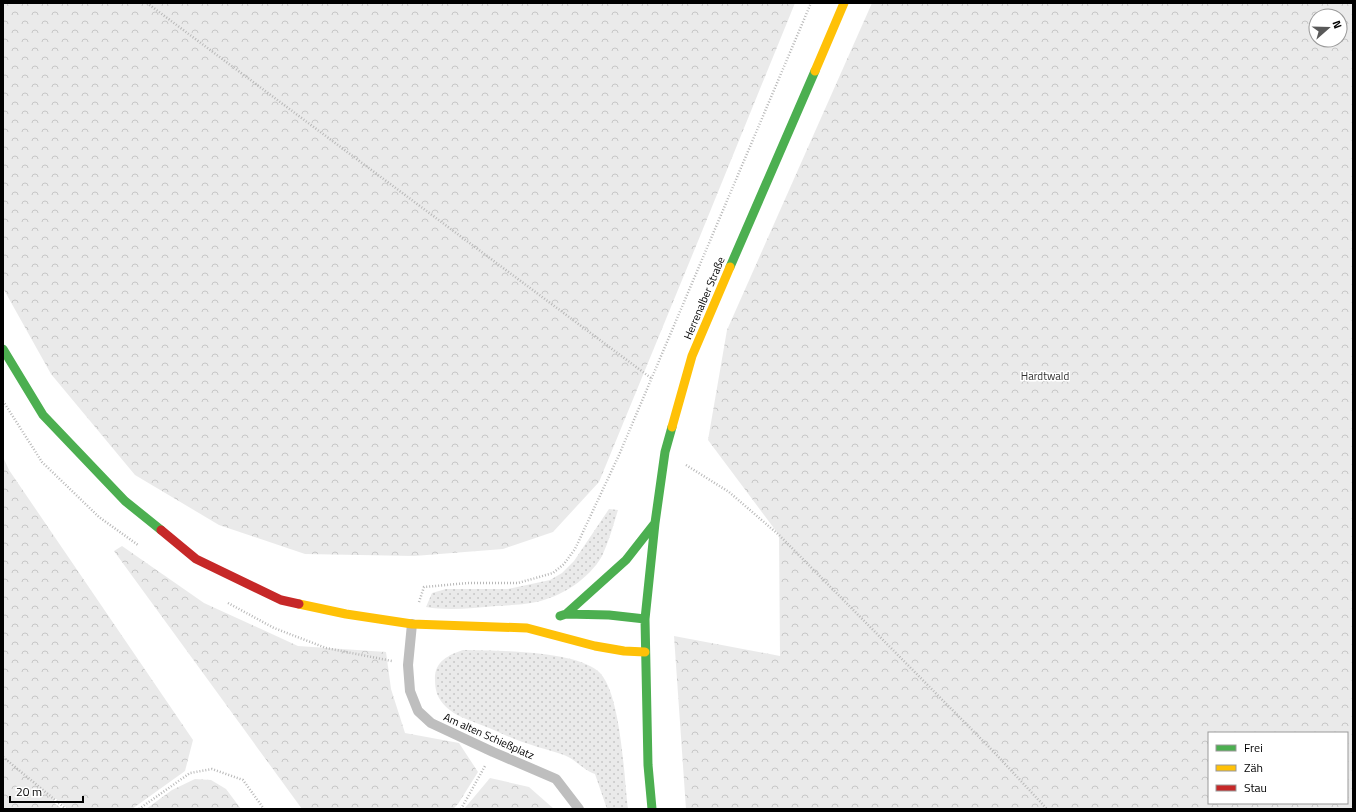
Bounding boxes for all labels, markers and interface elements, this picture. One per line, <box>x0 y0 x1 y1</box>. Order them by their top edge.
north arrow <box>1308 8 1348 48</box>
text: N <box>1329 18 1346 31</box>
street label: Herrenalber Straße <box>679 254 729 342</box>
park label: Hardtwald <box>1021 368 1069 384</box>
street label: Am alten Schießplatz <box>441 709 537 763</box>
legend <box>1208 732 1348 804</box>
text: Frei <box>1244 738 1263 757</box>
text: Zäh <box>1244 758 1263 777</box>
scale bar <box>10 778 83 804</box>
text: Stau <box>1244 778 1267 797</box>
text: 20 m <box>16 782 42 801</box>

